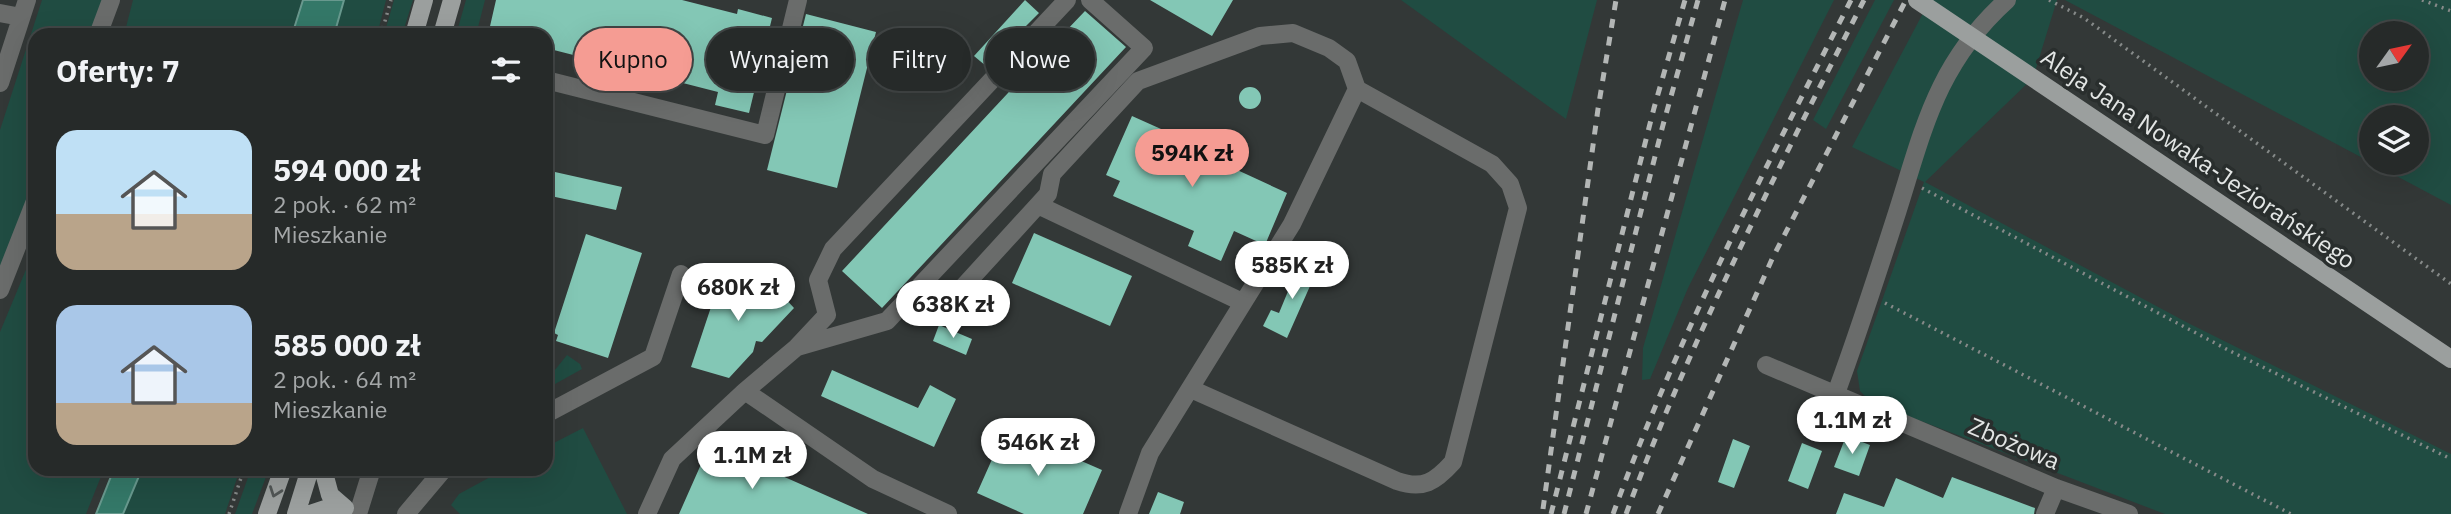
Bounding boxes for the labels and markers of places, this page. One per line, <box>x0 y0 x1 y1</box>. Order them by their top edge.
pin: 594K zł <box>1127 130 1257 189</box>
pin: 585K zł <box>1227 242 1357 301</box>
pin: 680K zł <box>673 264 803 323</box>
pin: 638K zł <box>888 280 1018 340</box>
pin: 1.1M zł <box>1787 396 1917 456</box>
pin: 546K zł <box>973 419 1103 478</box>
pin: 1.1M zł <box>687 432 817 491</box>

